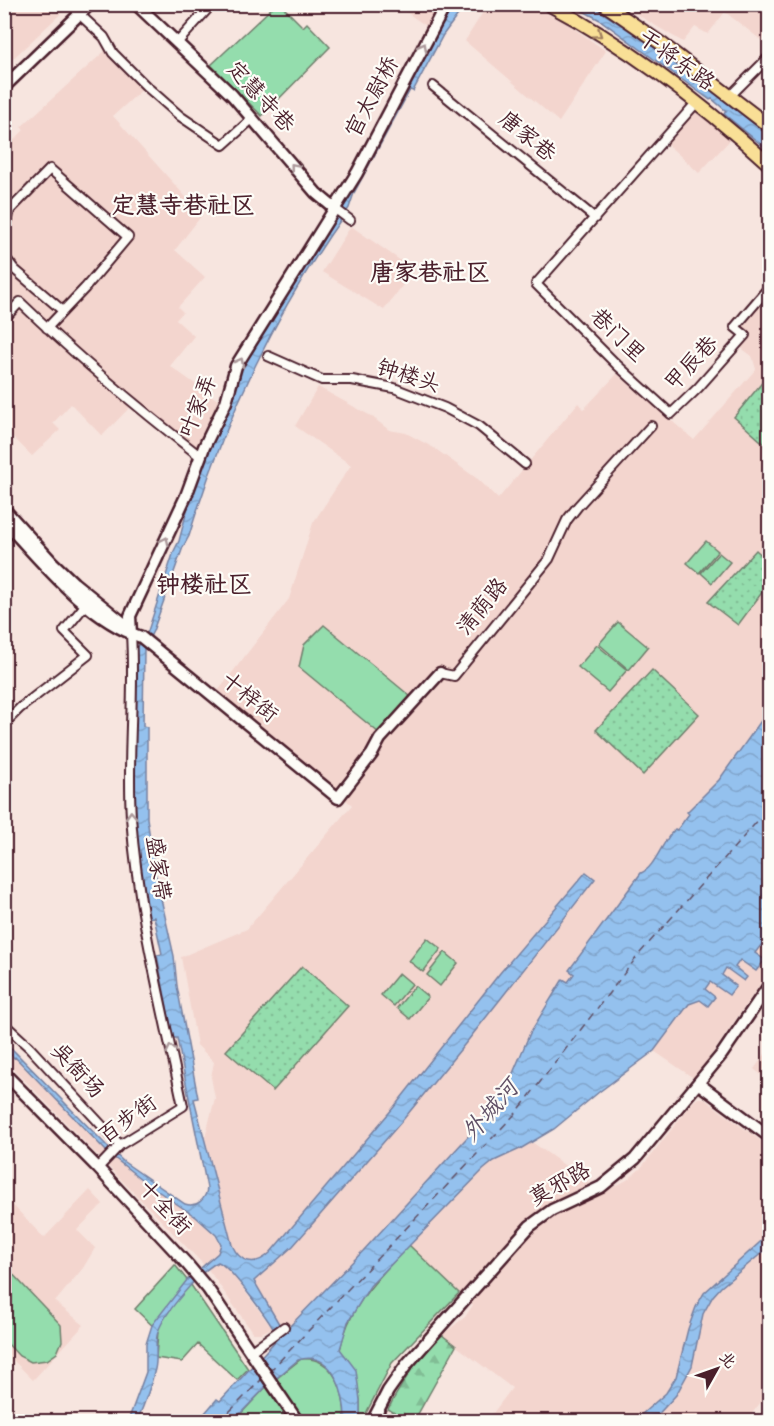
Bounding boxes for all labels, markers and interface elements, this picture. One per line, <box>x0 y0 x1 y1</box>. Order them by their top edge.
street label: 干将东路 <box>630 24 720 100</box>
one-way arrow <box>592 27 603 38</box>
one-way arrow <box>416 42 427 53</box>
street label: 官太尉桥 <box>340 52 408 144</box>
street label: 定慧寺巷 <box>218 55 300 141</box>
street label: 唐家巷 <box>491 105 561 171</box>
one-way arrow <box>290 163 301 174</box>
district label: 定慧寺巷社区 <box>111 191 255 225</box>
district label: 唐家巷社区 <box>370 258 490 292</box>
street label: 巷门里 <box>581 303 651 371</box>
street label: 甲辰巷 <box>659 330 727 400</box>
street label: 钟楼头 <box>372 354 444 402</box>
one-way arrow <box>233 357 244 368</box>
street label: 叶家弄 <box>173 371 227 443</box>
one-way arrow <box>158 537 170 548</box>
district label: 钟楼社区 <box>156 570 252 604</box>
street label: 清荫路 <box>451 573 517 643</box>
street label: 十梓街 <box>213 666 283 732</box>
one-way arrow <box>125 811 138 820</box>
street label: 盛家带 <box>136 834 176 904</box>
street label: 吴衙场 <box>42 1037 110 1107</box>
one-way arrow <box>165 1044 178 1054</box>
water label: 外城河 <box>456 1071 531 1150</box>
street label: 百步街 <box>93 1089 165 1153</box>
street label: 莫邪路 <box>525 1156 597 1216</box>
street label: 十全街 <box>129 1174 197 1244</box>
north arrow <box>687 1339 747 1399</box>
text: 北 <box>713 1347 741 1374</box>

